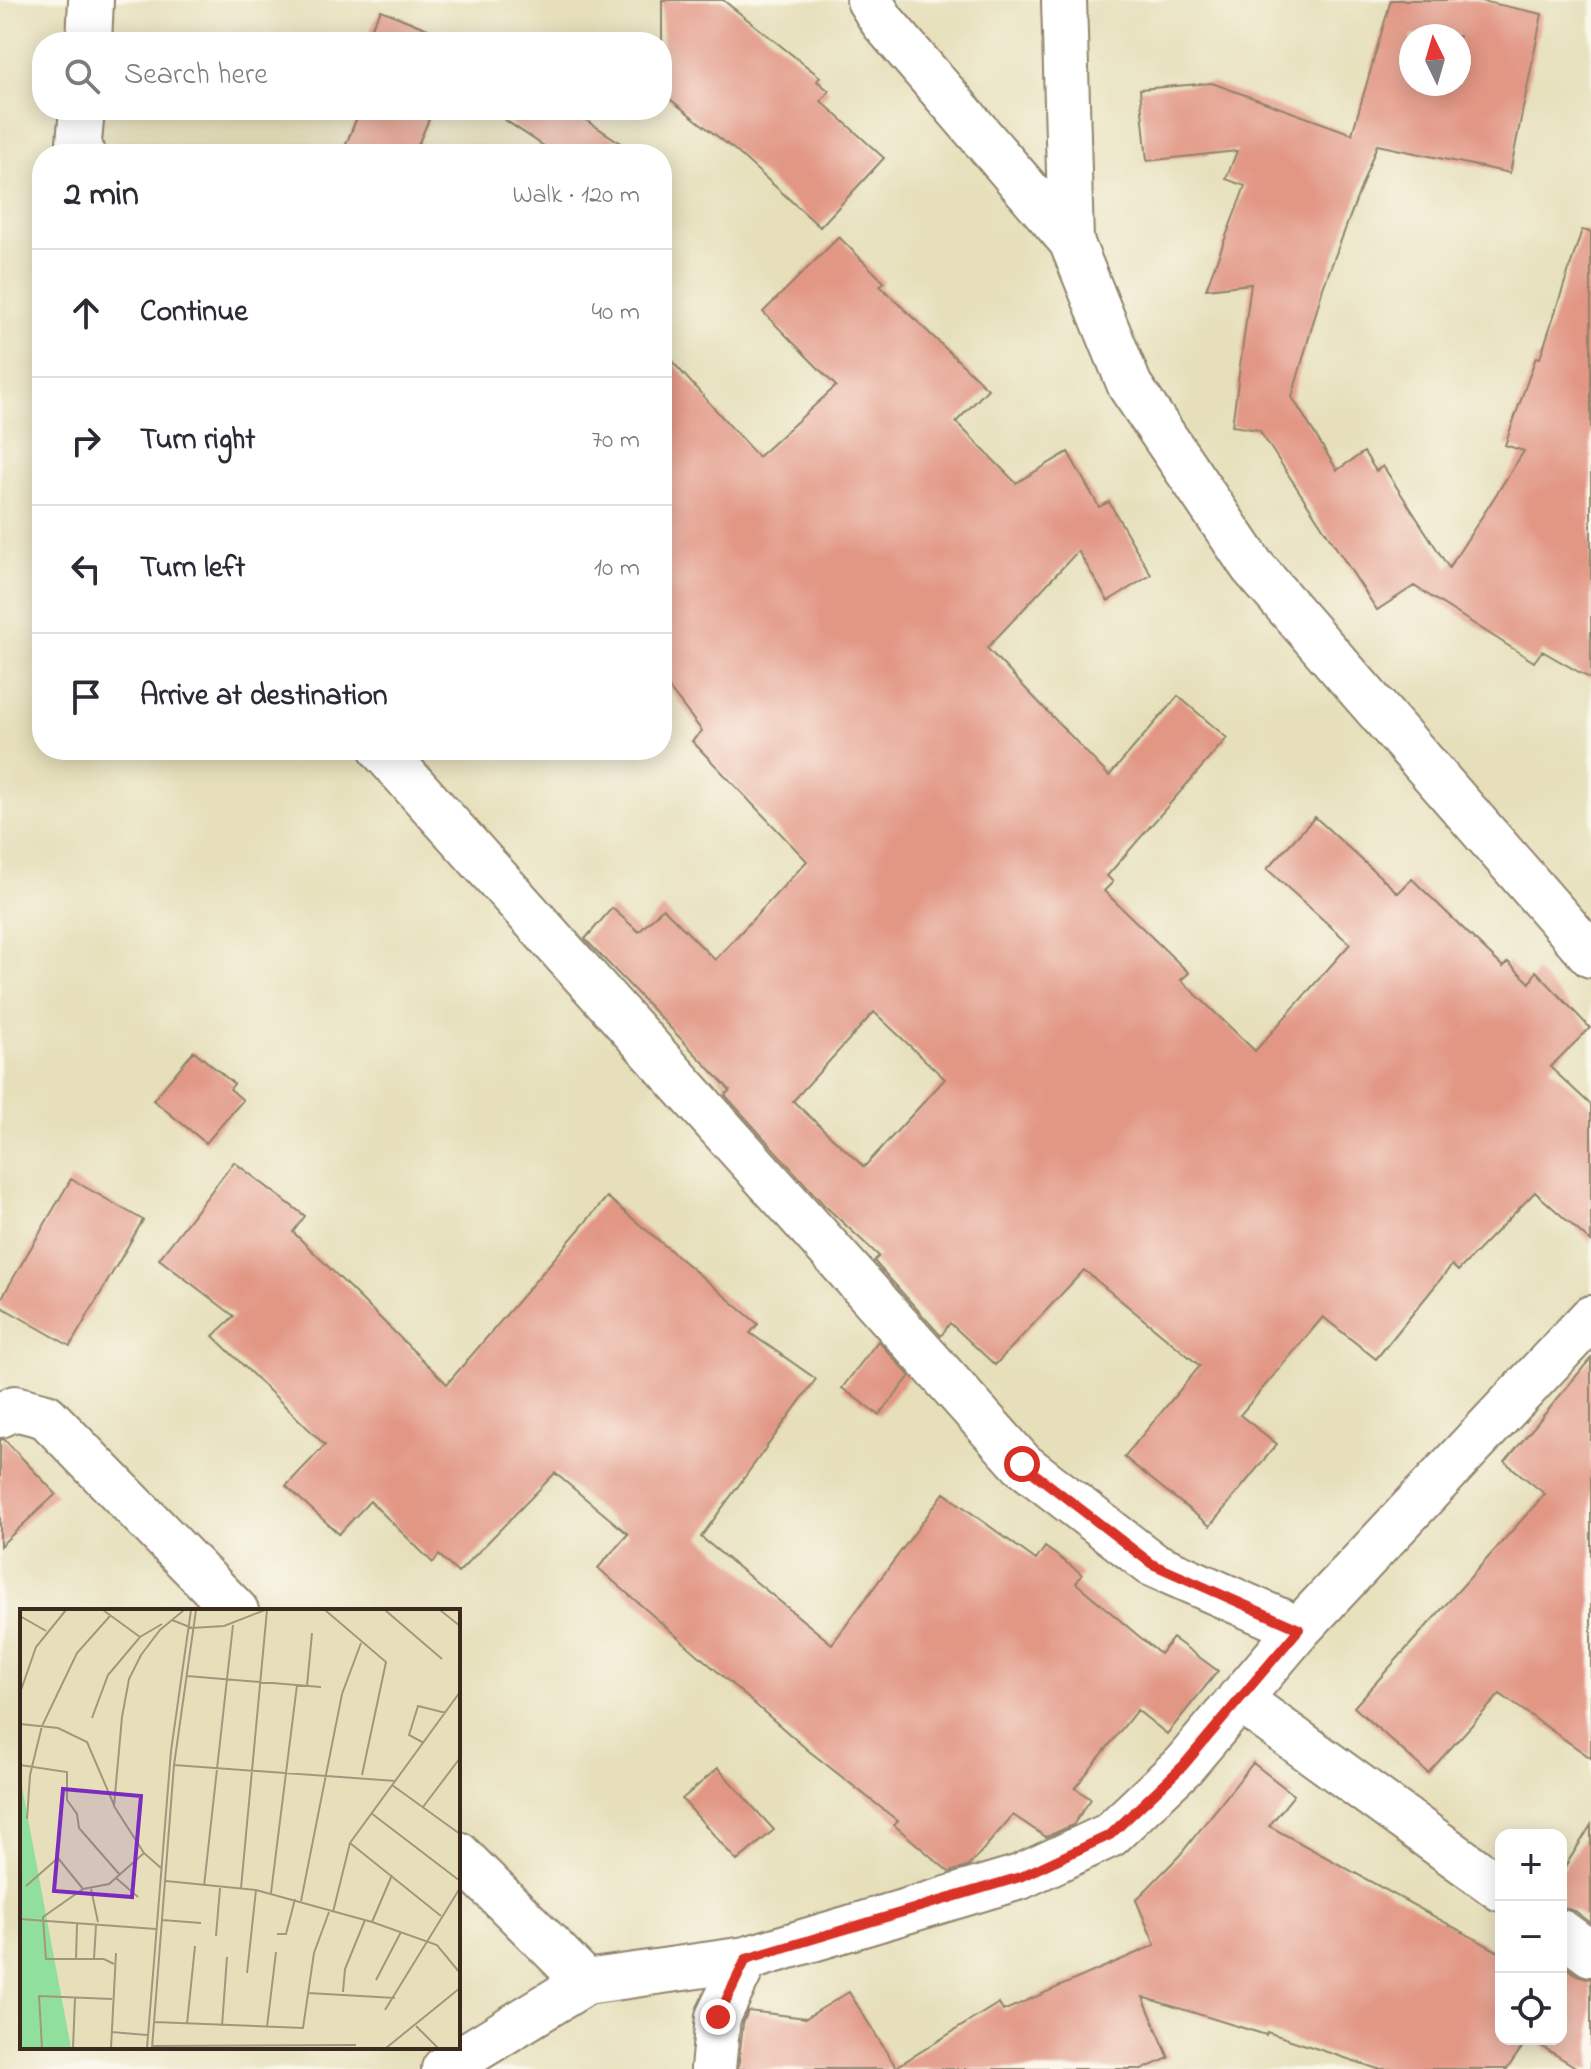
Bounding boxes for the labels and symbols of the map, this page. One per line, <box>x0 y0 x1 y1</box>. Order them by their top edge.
north arrow <box>1399 24 1471 96</box>
route start <box>1004 1446 1040 1482</box>
inset map <box>20 1609 460 2049</box>
route end <box>700 1999 736 2035</box>

